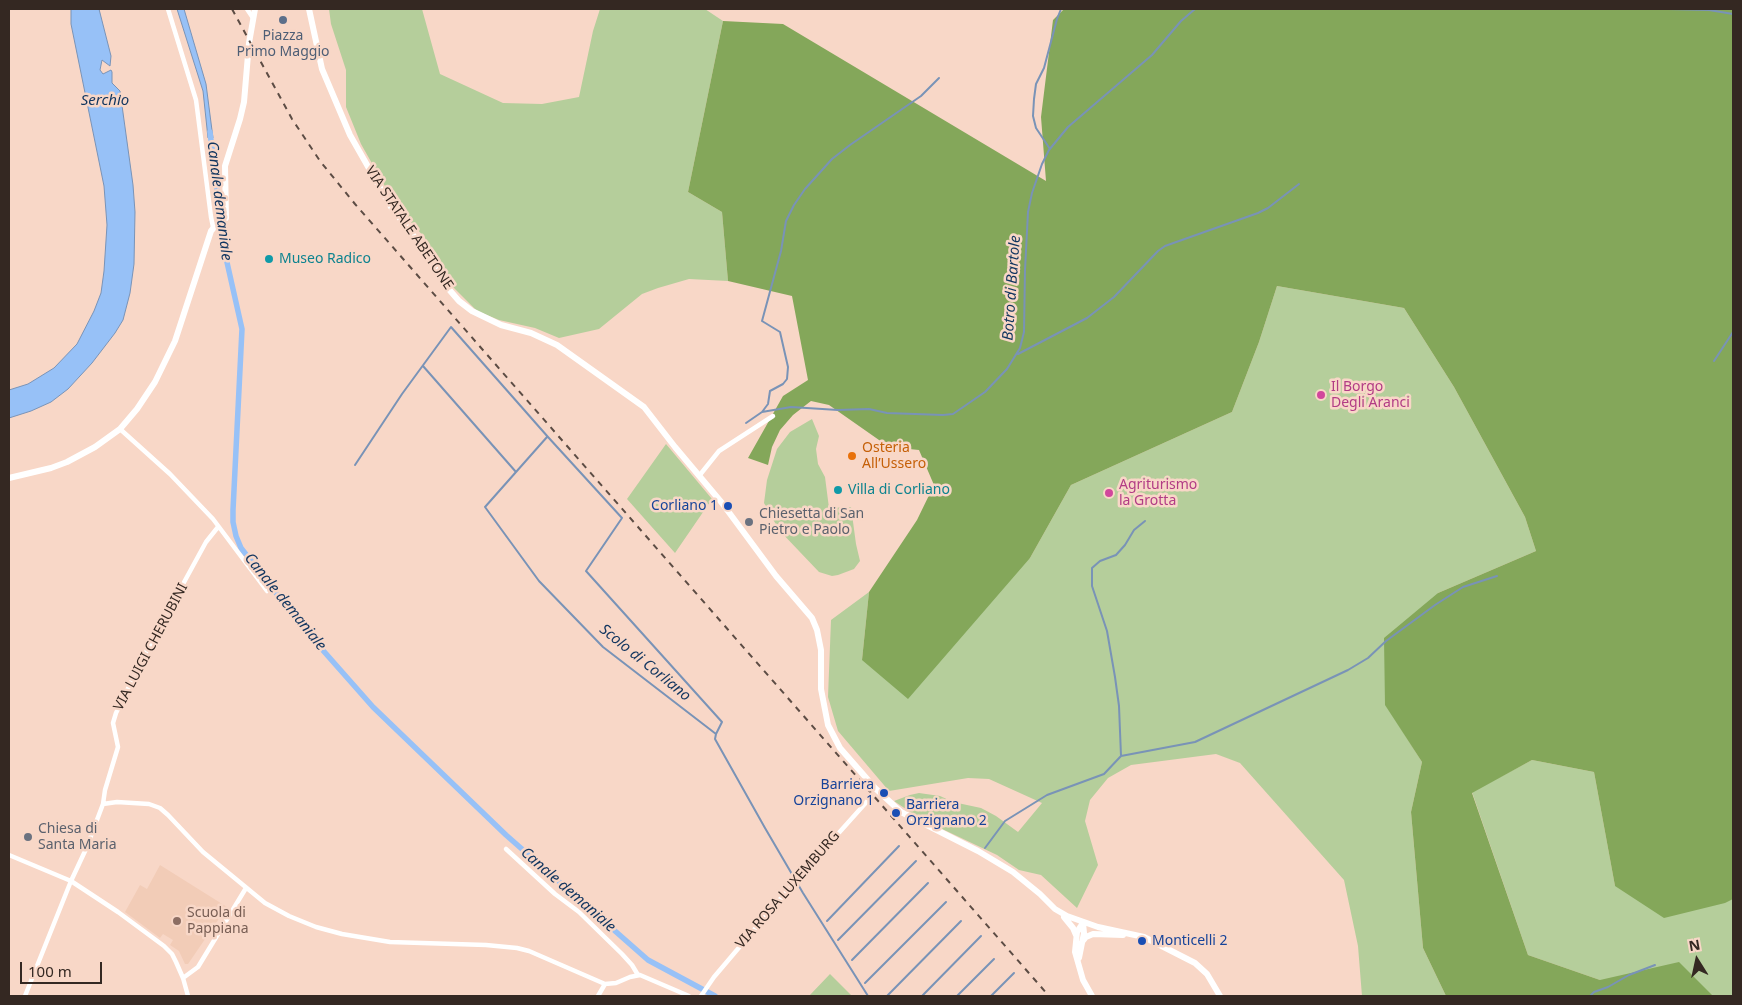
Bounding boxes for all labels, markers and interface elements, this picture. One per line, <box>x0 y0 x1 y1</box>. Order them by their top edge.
marker: Piazza Primo Maggio <box>277 14 289 26</box>
place label: Piazza Primo Maggio <box>237 28 329 60</box>
water label: Serchio <box>81 92 129 110</box>
water label: Canale demaniale <box>203 140 235 262</box>
street label: VIA STATALE ABETONE <box>361 163 457 293</box>
water label: Botro di Bartole <box>999 235 1025 341</box>
place label: Museo Radico <box>279 251 371 267</box>
marker: Museo Radico <box>263 253 275 265</box>
place label: Il Borgo Degli Aranci <box>1331 379 1410 412</box>
marker: Il Borgo Degli Aranci <box>1315 389 1327 401</box>
place label: Osteria All’Ussero <box>862 440 926 472</box>
marker: Osteria All’Ussero <box>846 450 858 462</box>
place label: Agriturismo la Grotta <box>1119 477 1197 510</box>
place label: Villa di Corliano <box>848 482 950 498</box>
marker: Villa di Corliano <box>832 484 844 496</box>
marker: Agriturismo la Grotta <box>1103 487 1115 499</box>
place label: Corliano 1 <box>651 498 718 514</box>
marker: Corliano 1 <box>722 500 734 512</box>
place label: Chiesetta di San Pietro e Paolo <box>759 506 864 538</box>
marker: Chiesetta di San Pietro e Paolo <box>743 516 755 528</box>
water label: Canale demaniale <box>240 550 330 654</box>
street label: VIA LUIGI CHERUBINI <box>110 581 192 713</box>
water label: Scolo di Corliano <box>596 621 694 705</box>
place label: Barriera Orzignano 1 <box>793 777 874 810</box>
marker: Barriera Orzignano 1 <box>878 787 890 799</box>
place label: Barriera Orzignano 2 <box>906 797 987 830</box>
marker: Barriera Orzignano 2 <box>890 807 902 819</box>
place label: Chiesa di Santa Maria <box>38 821 117 854</box>
street label: VIA ROSA LUXEMBURG <box>732 828 844 952</box>
marker: Chiesa di Santa Maria <box>22 831 34 843</box>
water label: Canale demaniale <box>517 844 619 936</box>
place label: Scuola di Pappiana <box>187 905 249 938</box>
marker: Scuola di Pappiana <box>171 915 183 927</box>
place label: Monticelli 2 <box>1152 933 1228 949</box>
text: N <box>1687 934 1702 955</box>
marker: Monticelli 2 <box>1136 935 1148 947</box>
north arrow <box>1672 935 1722 985</box>
scale bar <box>22 952 105 984</box>
text: 100 m <box>28 961 72 981</box>

